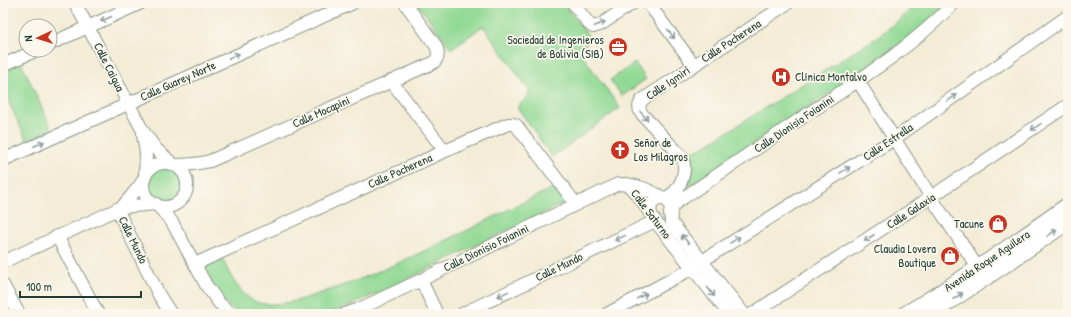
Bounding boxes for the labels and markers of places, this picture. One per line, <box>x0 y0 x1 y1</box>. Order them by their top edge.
place label: Sociedad de Ingenieros de Bolivia (SIB) <box>507 31 604 62</box>
office icon: Sociedad de Ingenieros de Bolivia (SIB) <box>607 36 629 58</box>
hospital icon: Clínica Montalvo <box>770 66 792 88</box>
place label: Clínica Montalvo <box>795 68 867 85</box>
place label: Señor de Los Milagros <box>634 134 688 165</box>
church icon: Señor de Los Milagros <box>609 139 631 161</box>
shop icon: Tacune <box>987 213 1009 235</box>
place label: Tacune <box>954 215 984 232</box>
place label: Claudia Lovera Boutique <box>874 240 936 271</box>
shop icon: Claudia Lovera Boutique <box>939 245 961 267</box>

